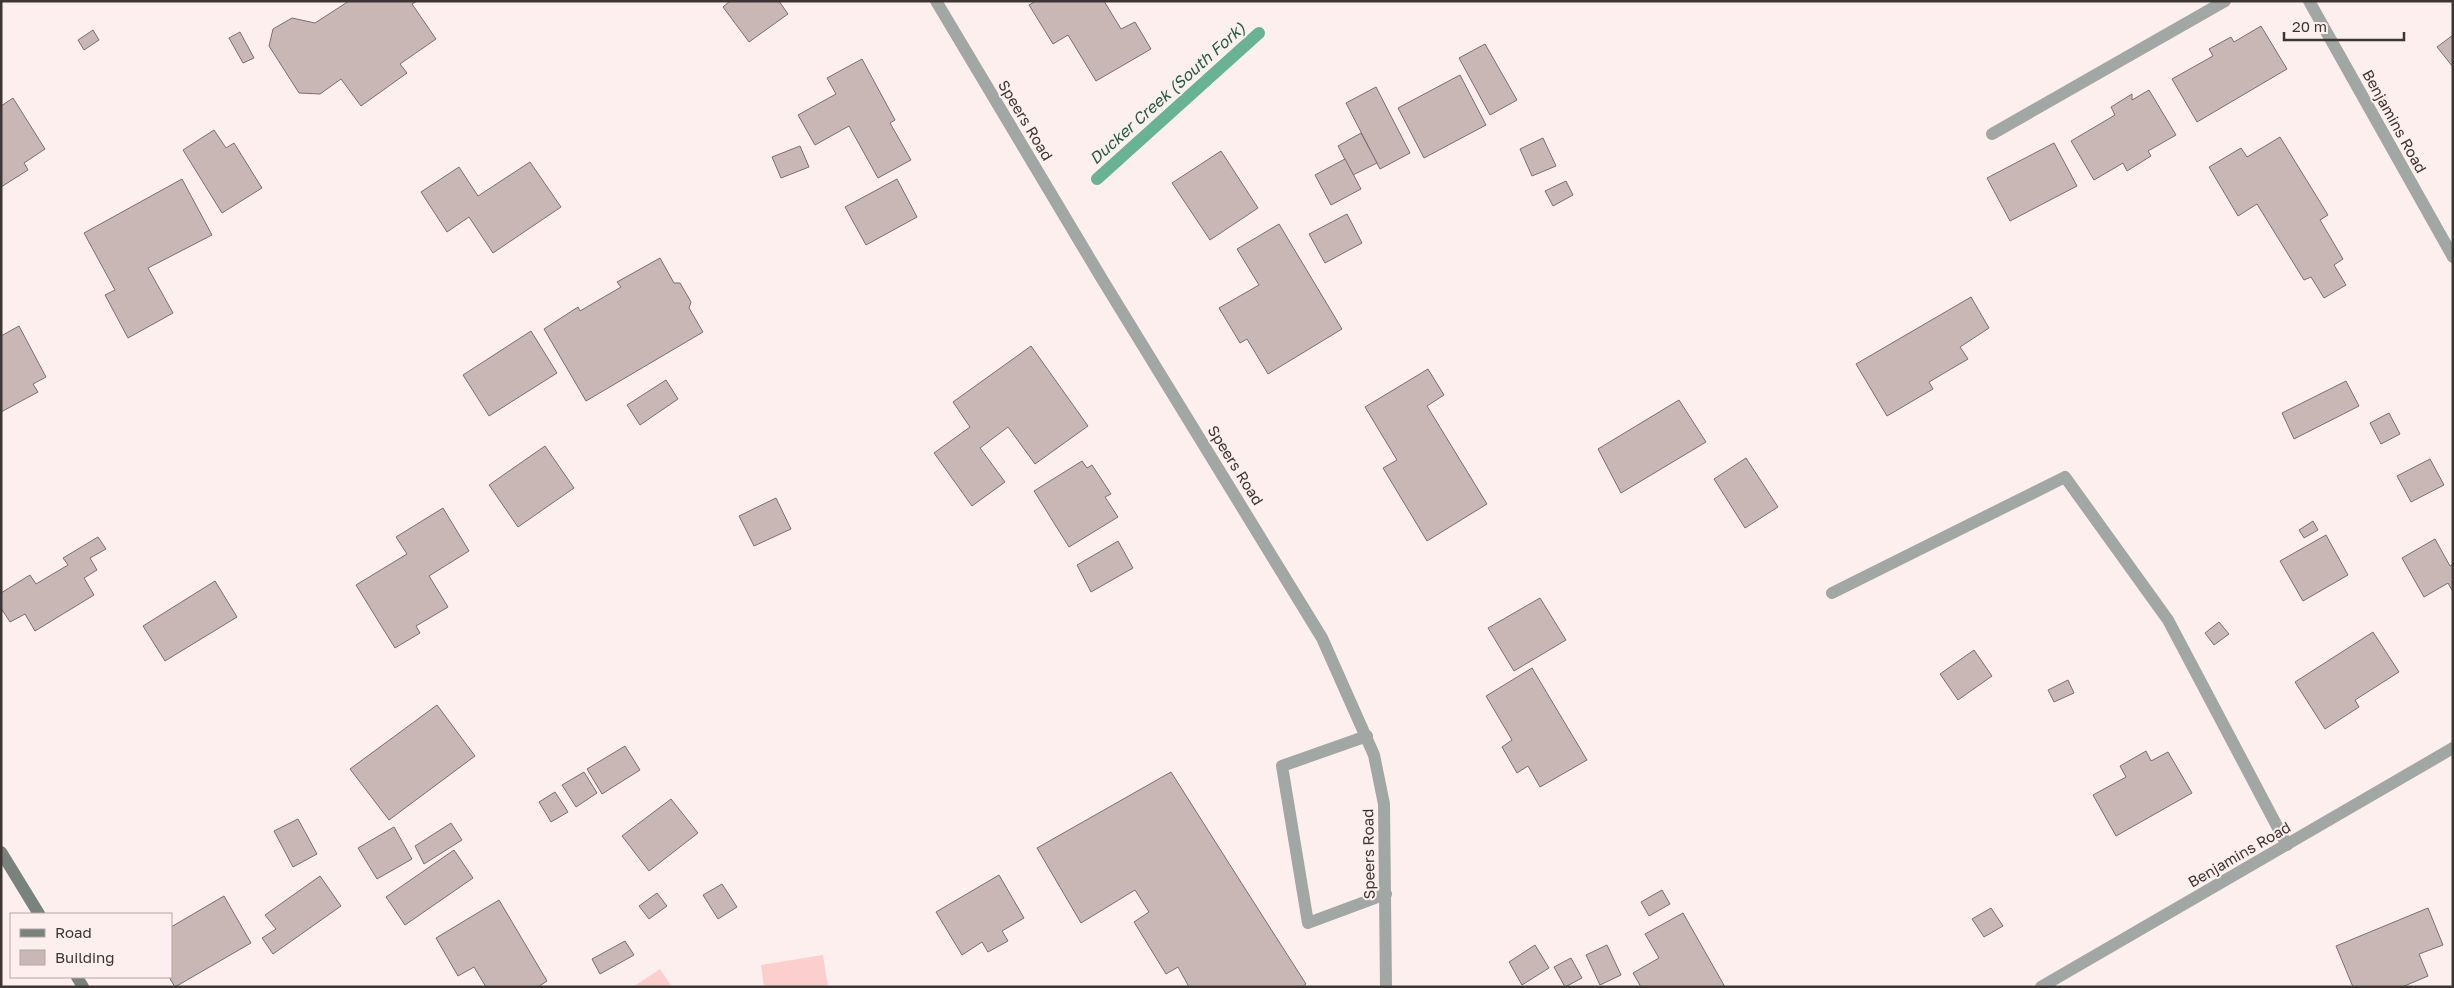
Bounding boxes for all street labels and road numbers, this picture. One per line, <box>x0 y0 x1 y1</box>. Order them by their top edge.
street label: Benjamins Road <box>2359 66 2431 176</box>
street label: Speers Road <box>995 77 1057 163</box>
street label: Speers Road <box>1204 422 1268 508</box>
street label: Speers Road <box>1358 809 1378 899</box>
street label: Benjamins Road <box>2185 817 2293 891</box>

